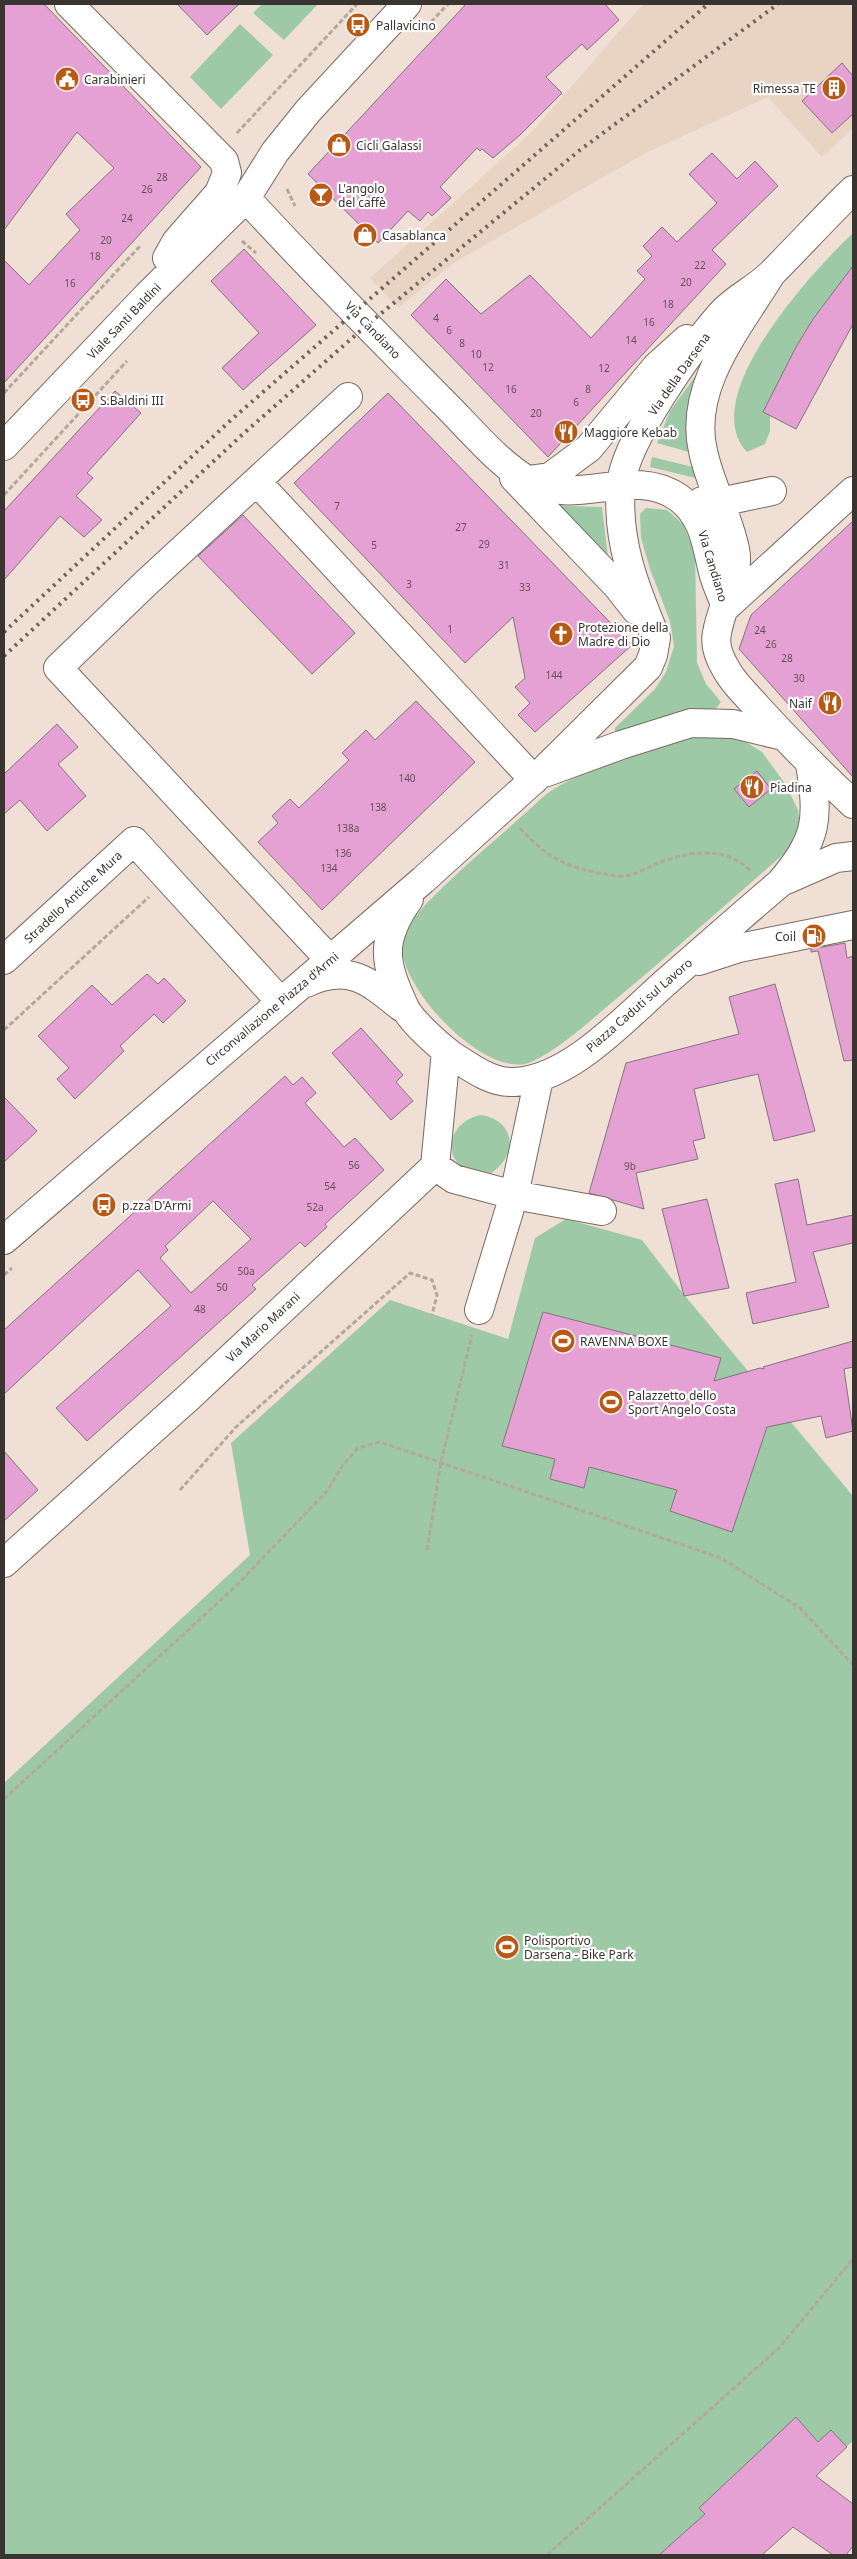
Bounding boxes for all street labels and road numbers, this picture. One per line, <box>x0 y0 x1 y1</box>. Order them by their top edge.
street label: Viale Santi Baldini <box>83 279 165 363</box>
street label: Via Candiano <box>341 298 405 362</box>
street label: Via della Darsena <box>644 329 714 419</box>
street label: Via Candiano <box>694 528 732 604</box>
street label: Stradello Antiche Mura <box>20 847 126 947</box>
street label: Circonvallazione Piazza d'Armi <box>202 948 342 1070</box>
street label: Piazza Caduti sul Lavoro <box>582 954 696 1056</box>
street label: Via Mario Marani <box>222 1288 304 1366</box>

